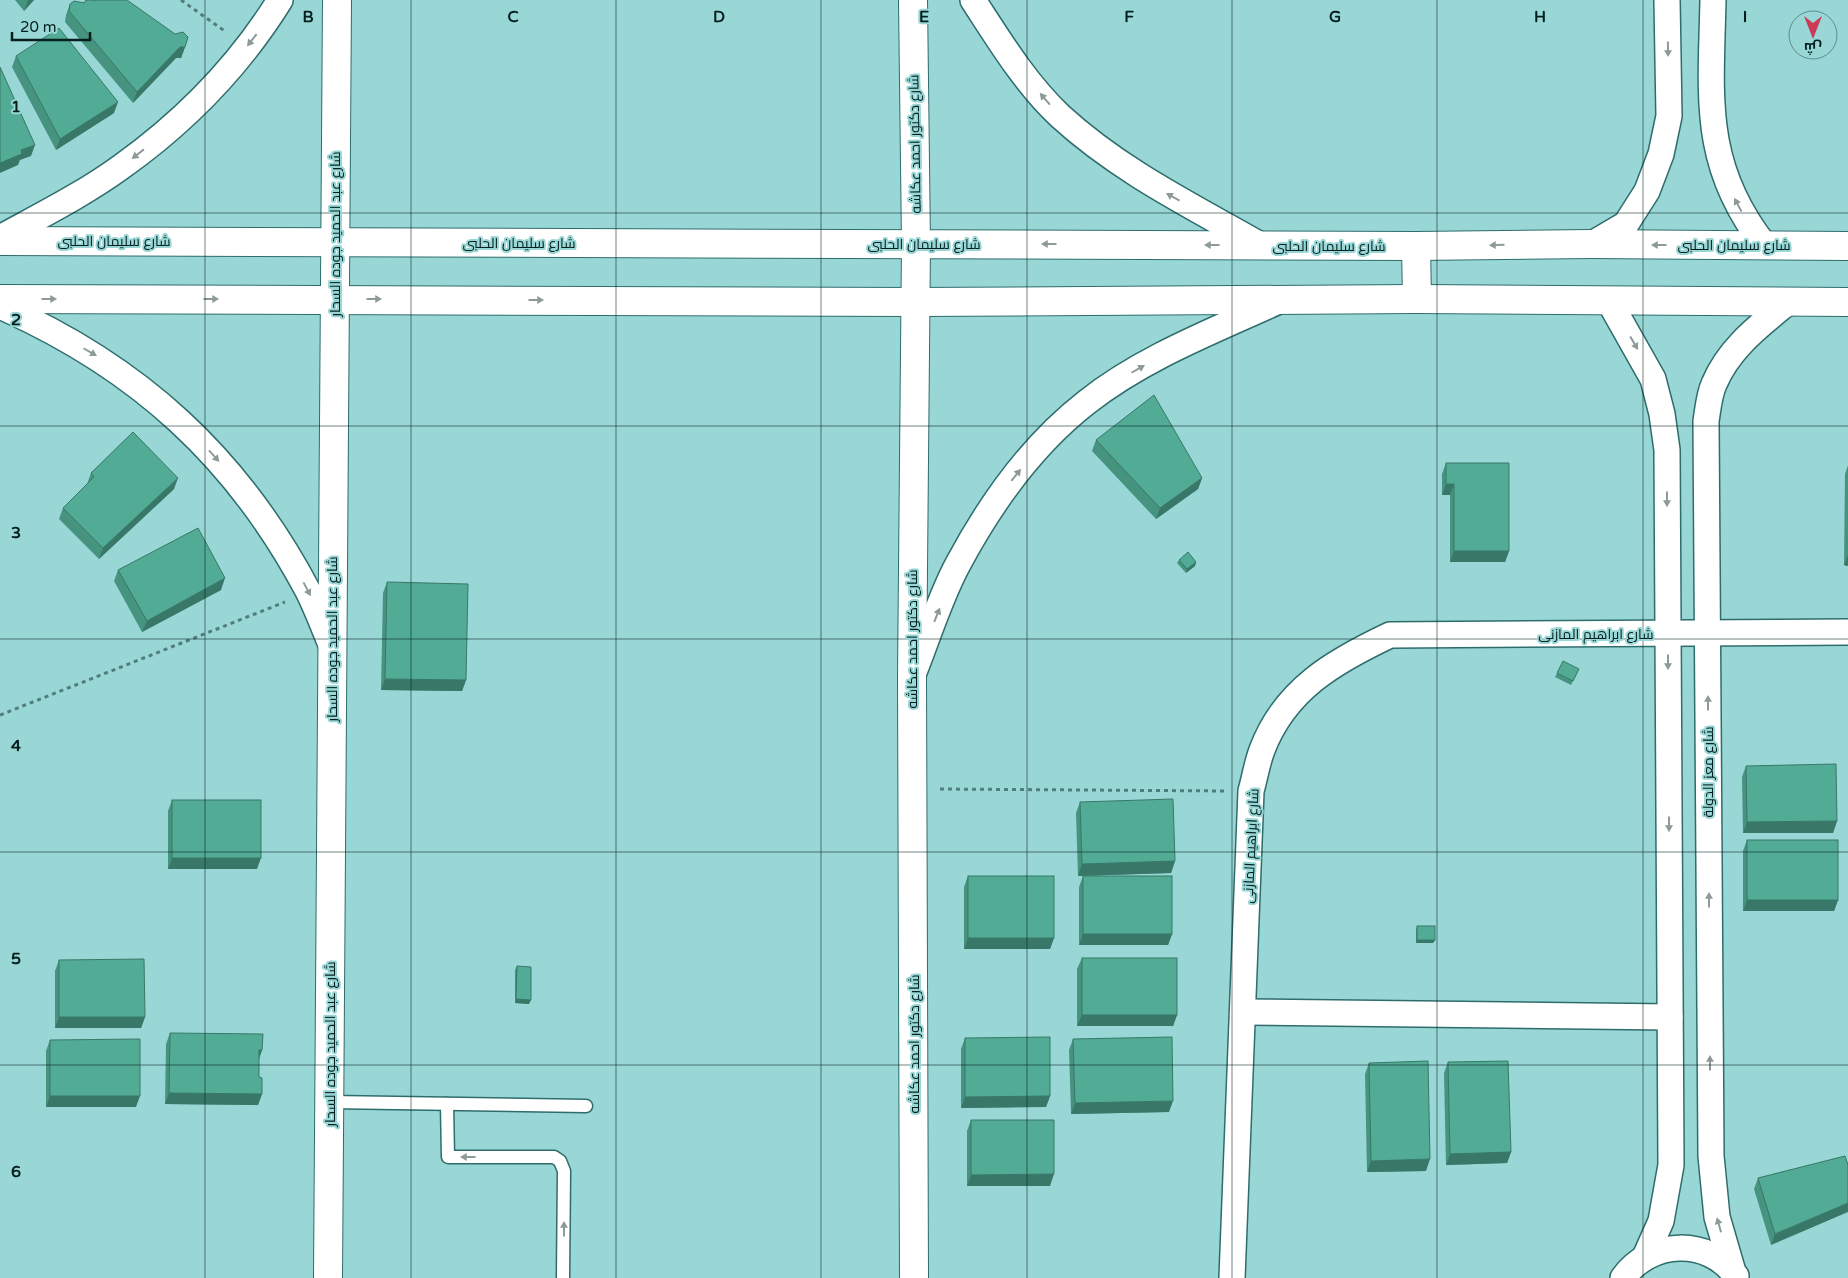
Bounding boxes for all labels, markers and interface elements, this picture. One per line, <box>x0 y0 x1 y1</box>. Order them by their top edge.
text: B <box>302 7 314 27</box>
text: C <box>507 7 519 27</box>
text: D <box>713 7 725 27</box>
text: E <box>919 7 929 27</box>
text: F <box>1124 7 1134 27</box>
text: G <box>1329 7 1341 27</box>
text: H <box>1534 7 1546 27</box>
text: I <box>1743 7 1747 27</box>
scale bar <box>12 10 90 42</box>
north arrow <box>1788 10 1838 60</box>
text: 20 m <box>20 18 57 36</box>
one-way arrow <box>247 33 258 46</box>
text: ش <box>1804 39 1822 56</box>
one-way arrow <box>1664 41 1672 57</box>
street label: شارع دكتور احمد عكاشه <box>905 74 925 214</box>
one-way arrow <box>1040 92 1051 105</box>
text: 1 <box>11 97 21 117</box>
one-way arrow <box>132 149 145 160</box>
street label: شارع عبد الحميد جوده السحار <box>327 151 344 318</box>
one-way arrow <box>1166 193 1181 201</box>
one-way arrow <box>1734 198 1742 212</box>
street label: شارع سليمان الحلبى <box>57 233 171 250</box>
street label: شارع سليمان الحلبى <box>462 235 576 252</box>
street label: شارع سليمان الحلبى <box>867 236 981 253</box>
street label: شارع سليمان الحلبى <box>1677 237 1791 254</box>
street label: شارع سليمان الحلبى <box>1272 238 1386 255</box>
one-way arrow <box>1041 240 1057 248</box>
one-way arrow <box>1204 241 1220 249</box>
one-way arrow <box>1651 241 1667 249</box>
one-way arrow <box>1489 242 1505 250</box>
one-way arrow <box>41 295 57 303</box>
one-way arrow <box>203 295 219 303</box>
one-way arrow <box>366 296 382 304</box>
one-way arrow <box>528 296 544 304</box>
text: 2 <box>11 310 21 330</box>
one-way arrow <box>1630 336 1638 350</box>
one-way arrow <box>83 348 98 356</box>
one-way arrow <box>1131 365 1145 374</box>
one-way arrow <box>209 449 220 462</box>
one-way arrow <box>1011 469 1022 482</box>
one-way arrow <box>1663 492 1671 508</box>
text: 3 <box>11 523 21 543</box>
street label: شارع عبد الحميد جوده السحار <box>324 556 341 723</box>
street label: شارع دكتور احمد عكاشه <box>904 569 921 709</box>
one-way arrow <box>303 582 311 596</box>
one-way arrow <box>933 608 941 623</box>
street label: شارع ابراهيم المازنى <box>1538 626 1654 644</box>
one-way arrow <box>1664 654 1672 670</box>
one-way arrow <box>1704 695 1712 711</box>
street label: شارع معز الدولة <box>1700 726 1717 818</box>
text: 4 <box>11 736 21 756</box>
street label: شارع ابراهيم المازنى <box>1239 788 1264 904</box>
one-way arrow <box>1665 816 1673 832</box>
one-way arrow <box>1705 892 1713 908</box>
text: 5 <box>11 949 21 969</box>
street label: شارع عبد الحميد جوده السحار <box>322 961 339 1128</box>
street label: شارع دكتور احمد عكاشه <box>906 974 923 1114</box>
one-way arrow <box>1706 1055 1714 1071</box>
one-way arrow <box>460 1153 476 1161</box>
text: 6 <box>11 1162 21 1182</box>
one-way arrow <box>1715 1217 1723 1232</box>
one-way arrow <box>560 1221 568 1237</box>

